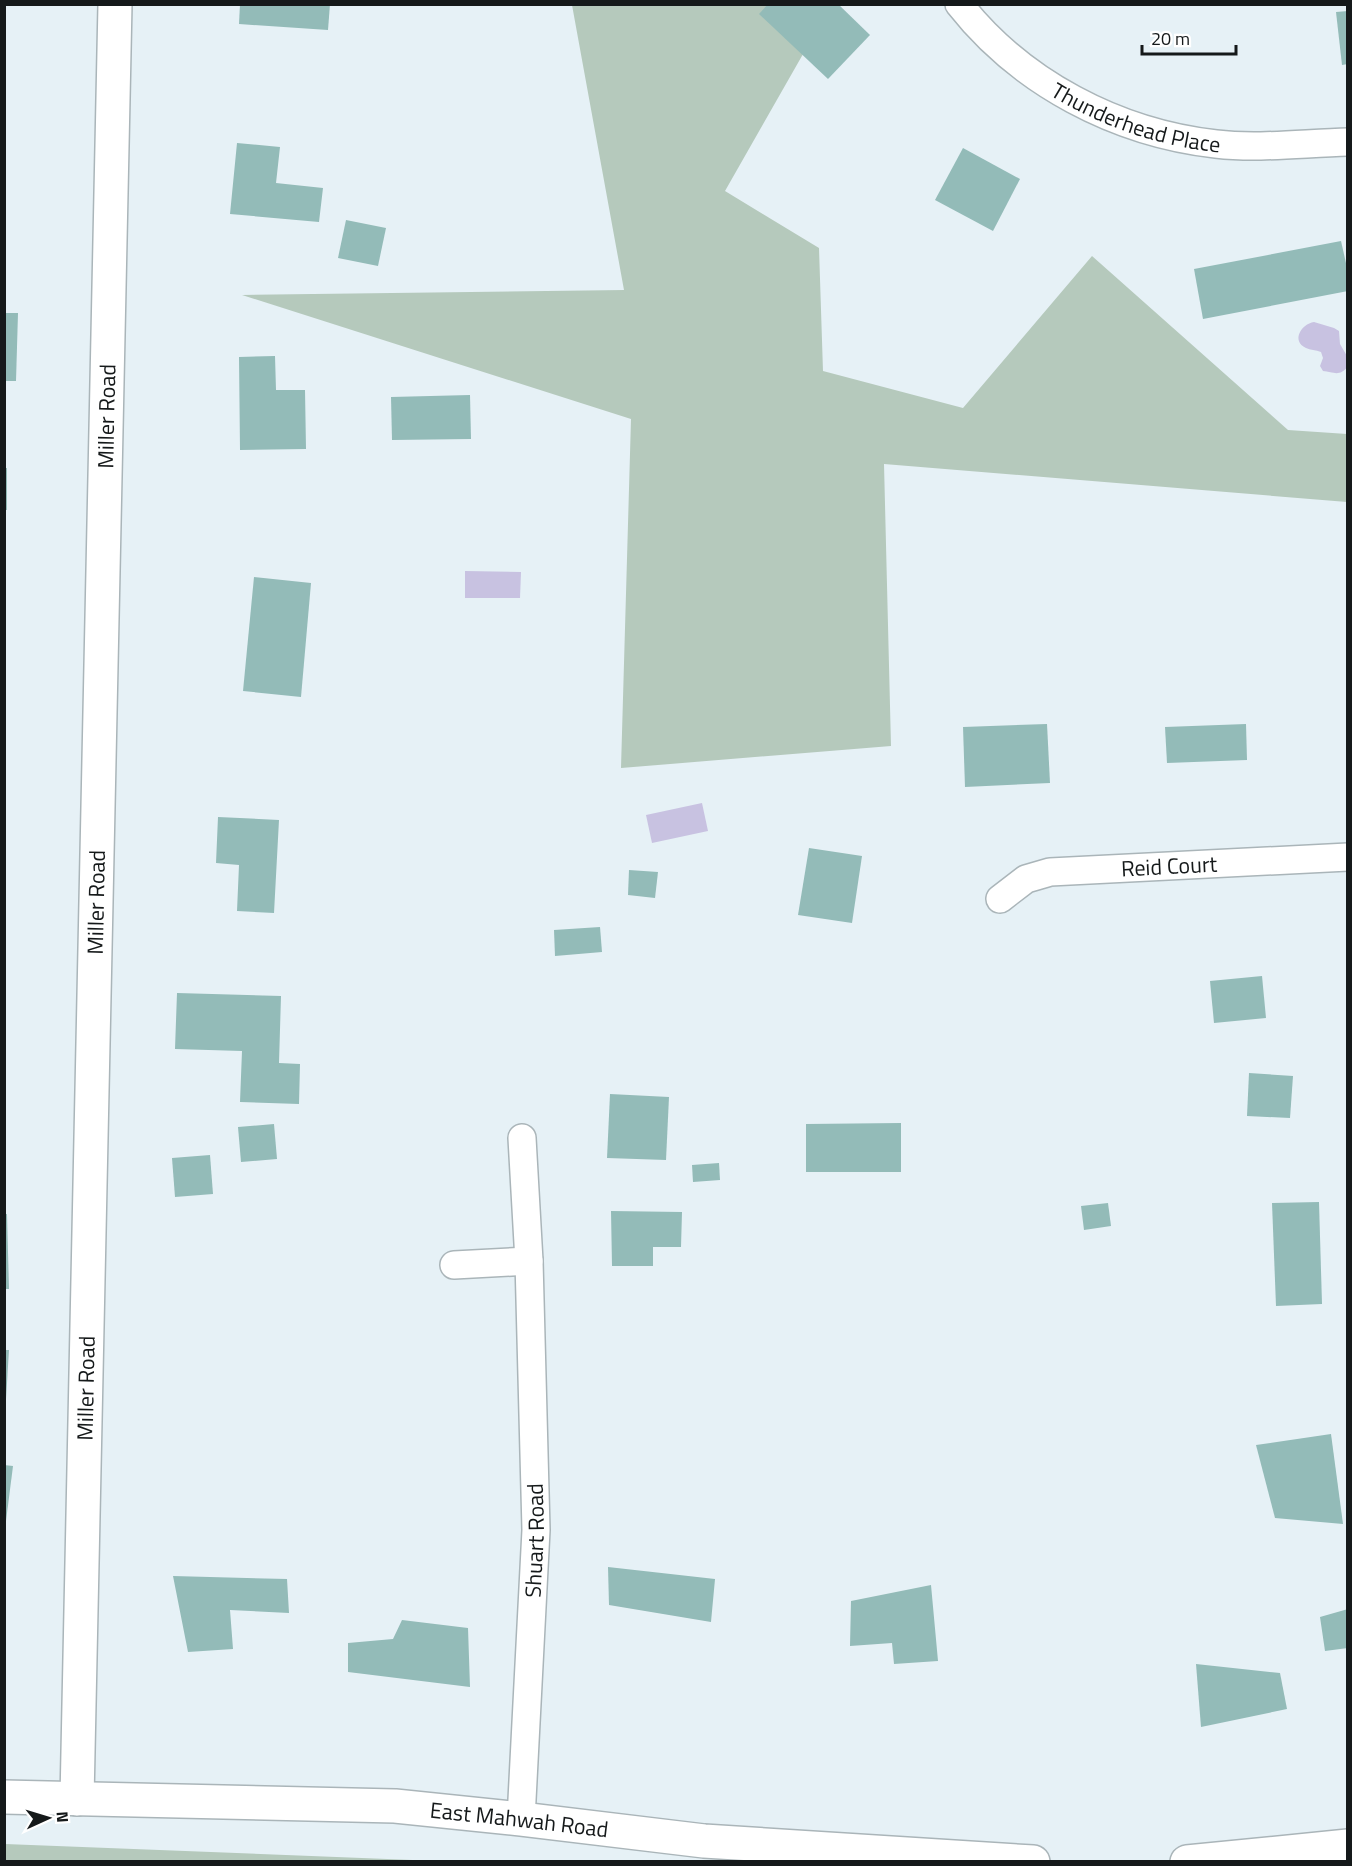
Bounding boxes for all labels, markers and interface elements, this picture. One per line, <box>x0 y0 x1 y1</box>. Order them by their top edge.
scale bar <box>1142 18 1236 56</box>
text: 20 m <box>1151 25 1190 52</box>
street label: Thunderhead Place <box>1045 73 1222 161</box>
street label: Miller Road <box>88 364 124 469</box>
street label: Reid Court <box>1120 847 1218 885</box>
street label: Miller Road <box>78 849 114 955</box>
street label: Miller Road <box>68 1335 104 1441</box>
street label: Shuart Road <box>516 1483 553 1598</box>
north arrow <box>18 1788 78 1848</box>
street label: East Mahwah Road <box>428 1793 610 1846</box>
text: N <box>51 1811 75 1823</box>

